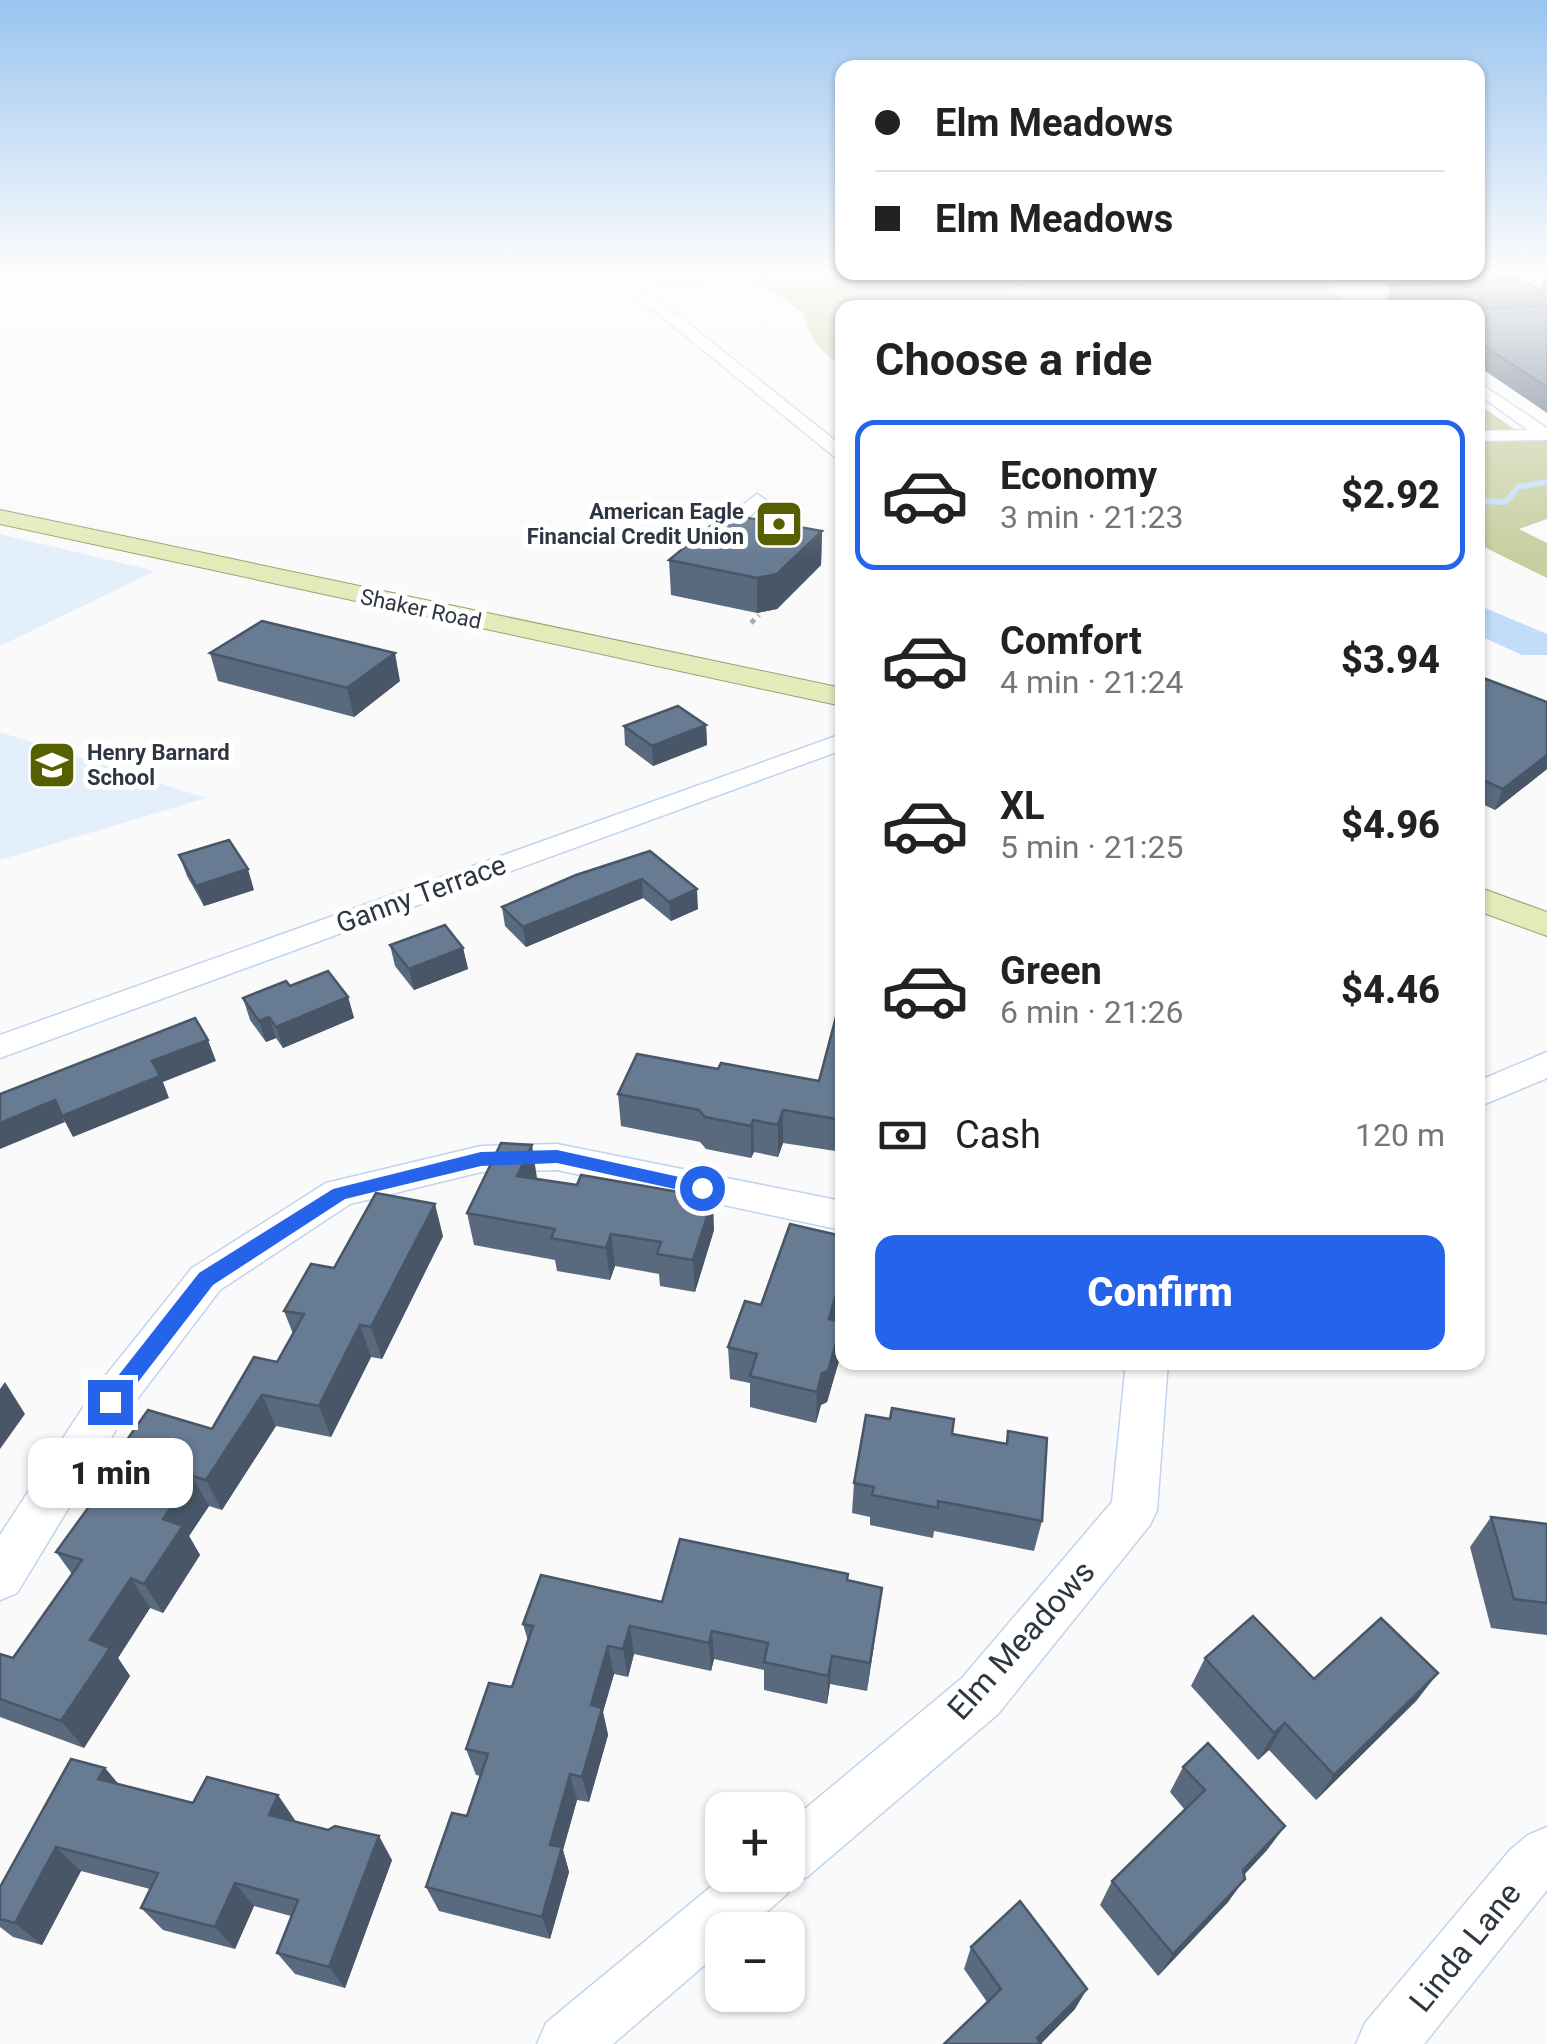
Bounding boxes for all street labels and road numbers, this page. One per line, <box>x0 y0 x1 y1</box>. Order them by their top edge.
street label: Shaker Road <box>358 584 484 634</box>
street label: Ganny Terrace <box>332 848 510 940</box>
street label: Elm Meadows <box>940 1553 1102 1727</box>
street label: Linda Lane <box>1401 1875 1529 2019</box>

